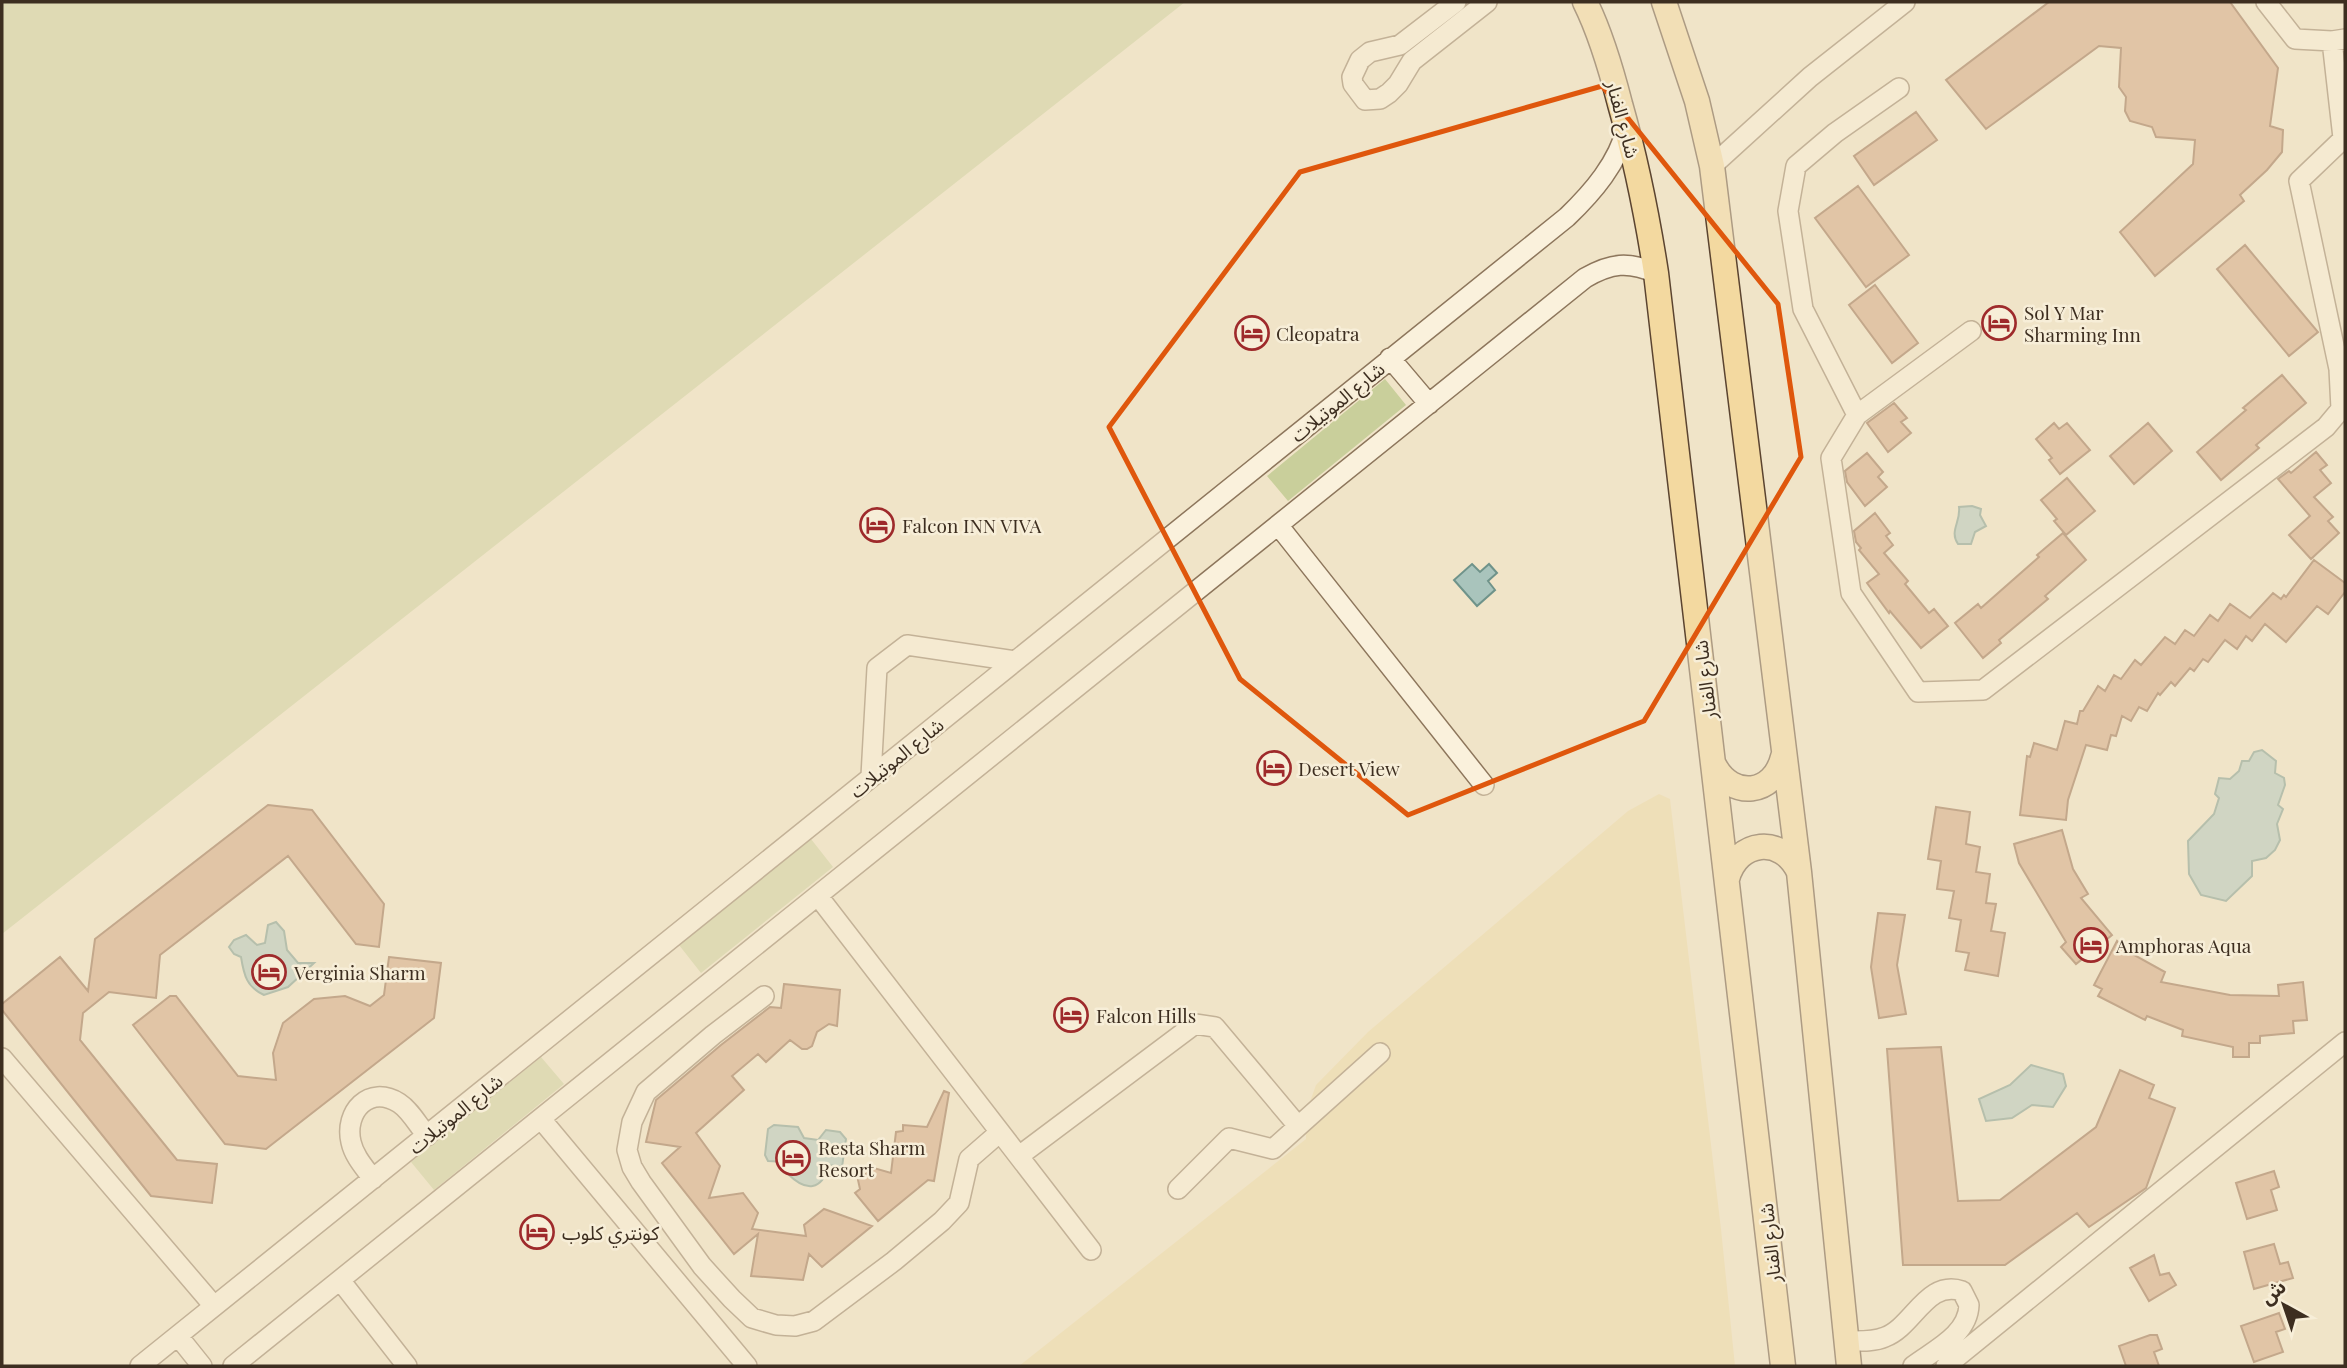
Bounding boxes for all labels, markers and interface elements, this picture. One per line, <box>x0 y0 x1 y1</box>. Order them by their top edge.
street label: شارع الفنار <box>1599 76 1647 161</box>
place label: Sol Y Mar Sharming Inn <box>2024 299 2141 347</box>
hotel icon: Sol Y Mar Sharming Inn <box>1980 304 2018 342</box>
hotel icon: Cleopatra <box>1233 314 1271 352</box>
place label: Cleopatra <box>1276 320 1360 346</box>
street label: شارع الموتيلات <box>1284 355 1391 449</box>
hotel icon: Falcon INN VIVA <box>858 506 896 544</box>
place label: Falcon INN VIVA <box>902 512 1042 538</box>
street label: شارع الفنار <box>1686 639 1724 722</box>
street label: شارع الموتيلات <box>843 711 950 805</box>
hotel icon: Desert View <box>1255 749 1293 787</box>
place label: Desert View <box>1298 755 1400 781</box>
hotel icon: Amphoras Aqua <box>2072 926 2110 964</box>
place label: Amphoras Aqua <box>2115 932 2252 958</box>
hotel icon: Verginia Sharm <box>250 953 288 991</box>
place label: Verginia Sharm <box>293 959 426 985</box>
hotel icon: Falcon Hills <box>1052 996 1090 1034</box>
place label: Falcon Hills <box>1096 1002 1196 1028</box>
street label: شارع الموتيلات <box>402 1067 509 1161</box>
place label: Resta Sharm Resort <box>818 1134 925 1182</box>
hotel icon: Resta Sharm Resort <box>774 1139 812 1177</box>
street label: شارع الفنار <box>1752 1202 1788 1285</box>
hotel icon: كونتري كلوب <box>518 1213 556 1251</box>
place label: كونتري كلوب <box>562 1219 660 1248</box>
north arrow <box>2249 1270 2319 1340</box>
text: ش <box>2254 1273 2291 1310</box>

